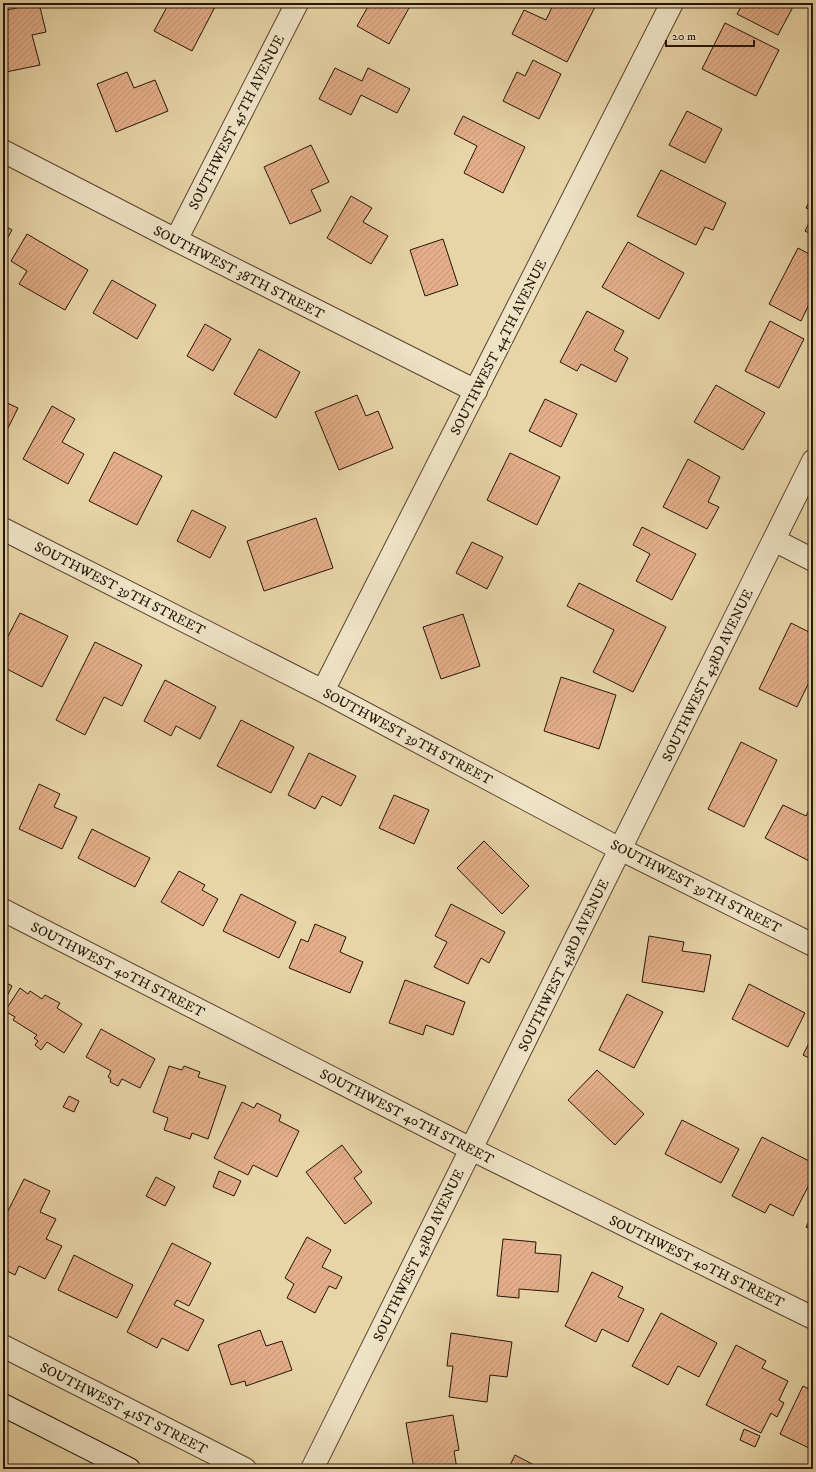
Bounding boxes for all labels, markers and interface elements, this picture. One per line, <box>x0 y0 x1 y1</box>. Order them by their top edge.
scale bar <box>666 22 754 48</box>
text: 20 m <box>672 29 696 44</box>
street label: SOUTHWEST 45TH AVENUE <box>185 32 289 213</box>
street label: SOUTHWEST 38TH STREET <box>150 222 327 324</box>
street label: SOUTHWEST 44TH AVENUE <box>447 256 551 438</box>
street label: SOUTHWEST 39TH STREET <box>31 538 208 640</box>
street label: SOUTHWEST 43RD AVENUE <box>658 586 758 765</box>
street label: SOUTHWEST 39TH STREET <box>320 684 496 789</box>
street label: SOUTHWEST 39TH STREET <box>607 836 784 938</box>
street label: SOUTHWEST 43RD AVENUE <box>514 876 614 1055</box>
street label: SOUTHWEST 40TH STREET <box>28 918 208 1022</box>
street label: SOUTHWEST 40TH STREET <box>317 1065 497 1169</box>
street label: SOUTHWEST 43RD AVENUE <box>369 1166 469 1345</box>
street label: SOUTHWEST 40TH STREET <box>606 1212 787 1312</box>
street label: SOUTHWEST 41ST STREET <box>37 1359 211 1459</box>

